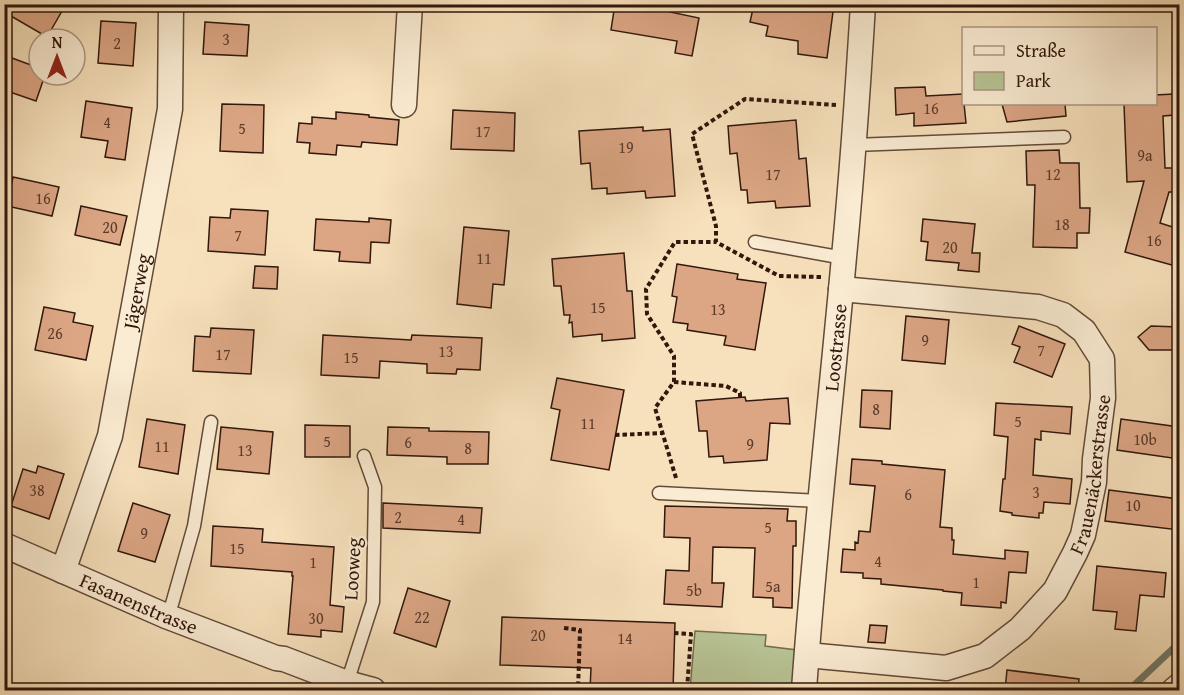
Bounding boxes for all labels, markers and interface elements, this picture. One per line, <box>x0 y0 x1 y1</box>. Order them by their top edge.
north arrow <box>27 27 87 87</box>
house number: 3 <box>222 27 230 51</box>
legend <box>962 27 1157 105</box>
text: N <box>52 30 63 54</box>
house number: 2 <box>113 31 121 55</box>
text: Straße <box>1016 37 1066 64</box>
text: Park <box>1016 67 1052 94</box>
house number: 16 <box>923 96 939 120</box>
house number: 4 <box>103 110 111 134</box>
house number: 5 <box>238 116 246 140</box>
house number: 17 <box>475 119 491 143</box>
house number: 19 <box>618 135 634 159</box>
house number: 9a <box>1137 143 1153 167</box>
house number: 17 <box>765 162 781 186</box>
house number: 12 <box>1045 162 1061 186</box>
house number: 16 <box>35 186 51 210</box>
house number: 18 <box>1054 212 1070 236</box>
house number: 20 <box>102 215 118 239</box>
house number: 7 <box>234 223 242 247</box>
house number: 16 <box>1146 228 1162 252</box>
house number: 20 <box>942 235 958 259</box>
house number: 11 <box>476 246 492 270</box>
street label: Jägerweg <box>114 251 157 334</box>
house number: 15 <box>590 295 606 319</box>
house number: 13 <box>710 297 726 321</box>
street label: Loostrasse <box>816 302 854 393</box>
house number: 26 <box>47 321 63 345</box>
house number: 9 <box>921 328 929 352</box>
house number: 7 <box>1037 338 1045 362</box>
house number: 13 <box>438 339 454 363</box>
house number: 17 <box>215 342 231 366</box>
house number: 15 <box>343 345 359 369</box>
street label: Frauenäckerstrasse <box>1061 393 1117 559</box>
house number: 8 <box>872 397 880 421</box>
house number: 5 <box>1014 409 1022 433</box>
house number: 11 <box>580 411 596 435</box>
house number: 10b <box>1133 427 1157 451</box>
house number: 5 <box>323 429 331 453</box>
house number: 6 <box>404 430 412 454</box>
house number: 9 <box>746 432 754 456</box>
house number: 11 <box>154 434 170 458</box>
house number: 8 <box>464 436 472 460</box>
house number: 13 <box>237 438 253 462</box>
house number: 38 <box>29 478 45 502</box>
house number: 3 <box>1032 480 1040 504</box>
house number: 6 <box>904 482 912 506</box>
house number: 10 <box>1125 493 1141 517</box>
house number: 2 <box>394 505 402 529</box>
house number: 4 <box>457 507 465 531</box>
house number: 5 <box>764 515 772 539</box>
house number: 9 <box>140 521 148 545</box>
house number: 15 <box>229 536 245 560</box>
street label: Looweg <box>335 537 368 601</box>
house number: 4 <box>874 549 882 573</box>
house number: 1 <box>309 550 317 574</box>
street label: Fasanenstrasse <box>76 565 202 641</box>
house number: 1 <box>972 570 980 594</box>
house number: 5a <box>765 574 781 598</box>
house number: 5b <box>686 578 702 602</box>
house number: 22 <box>414 605 430 629</box>
house number: 30 <box>308 606 324 630</box>
house number: 20 <box>530 623 546 647</box>
house number: 14 <box>617 626 633 650</box>

